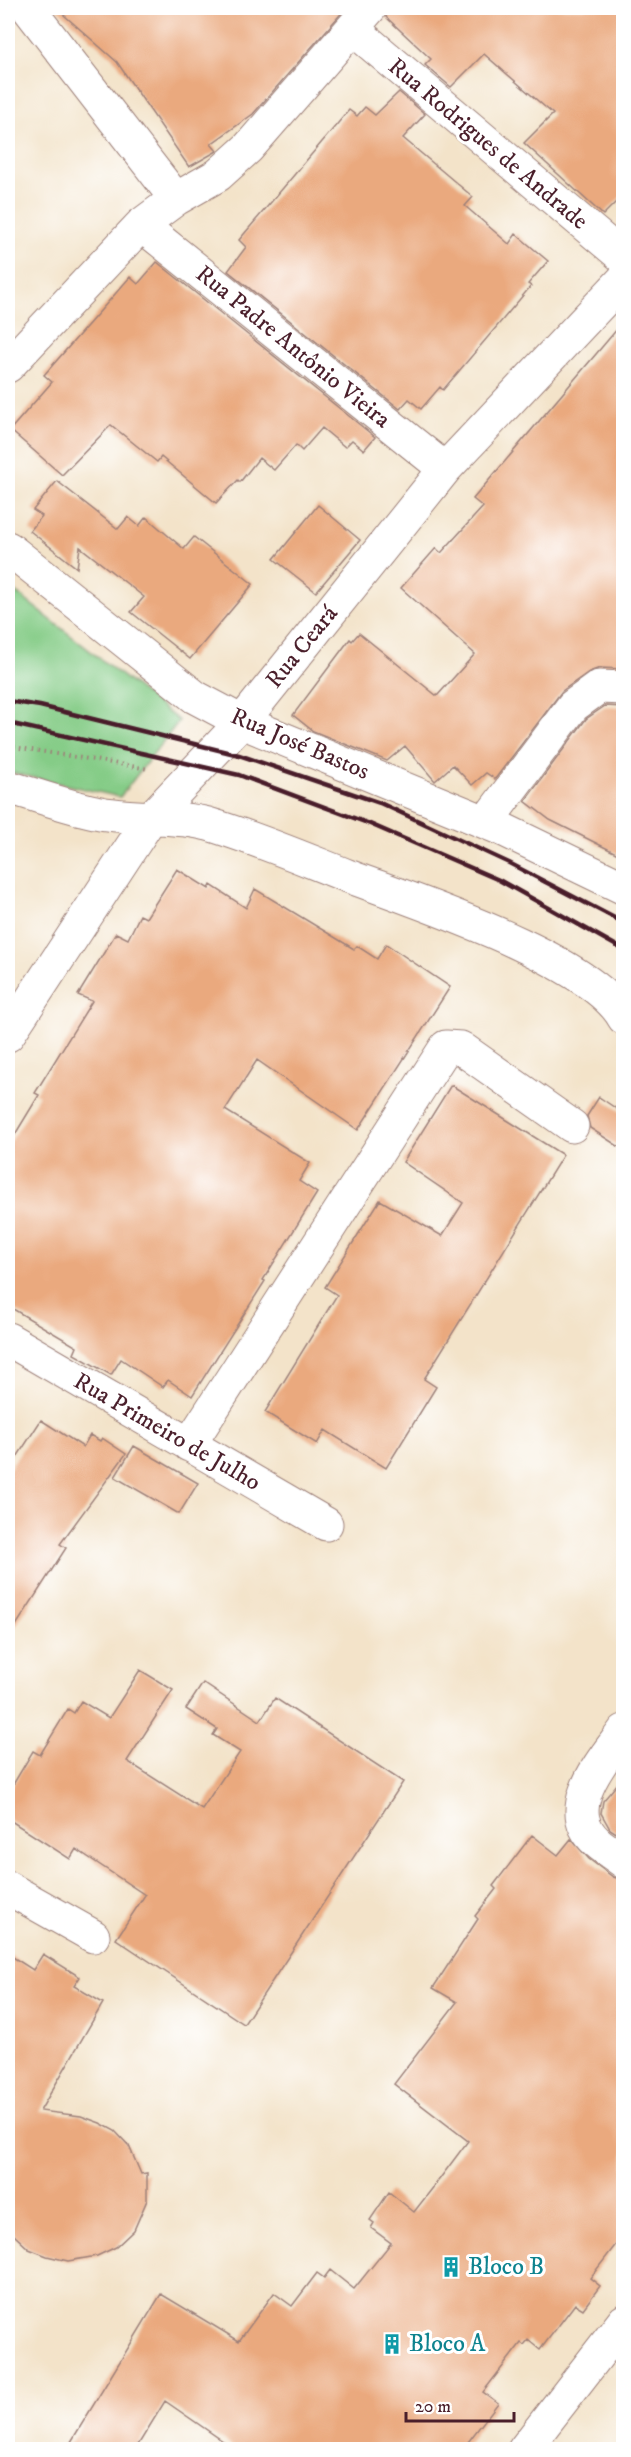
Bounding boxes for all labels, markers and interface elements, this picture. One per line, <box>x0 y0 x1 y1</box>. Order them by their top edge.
street label: Rua Rodrigues de Andrade <box>382 52 594 236</box>
street label: Rua Padre Antônio Vieira <box>190 259 397 435</box>
street label: Rua Ceará <box>259 599 345 695</box>
street label: Rua José Bastos <box>226 701 374 787</box>
street label: Rua Primeiro de Julho <box>68 1366 266 1498</box>
place label: Bloco B <box>468 2252 544 2282</box>
building icon: Bloco B <box>439 2255 463 2279</box>
place label: Bloco A <box>409 2329 486 2359</box>
building icon: Bloco A <box>380 2332 404 2356</box>
scale bar <box>406 2385 514 2423</box>
text: 20 m <box>415 2396 451 2418</box>

